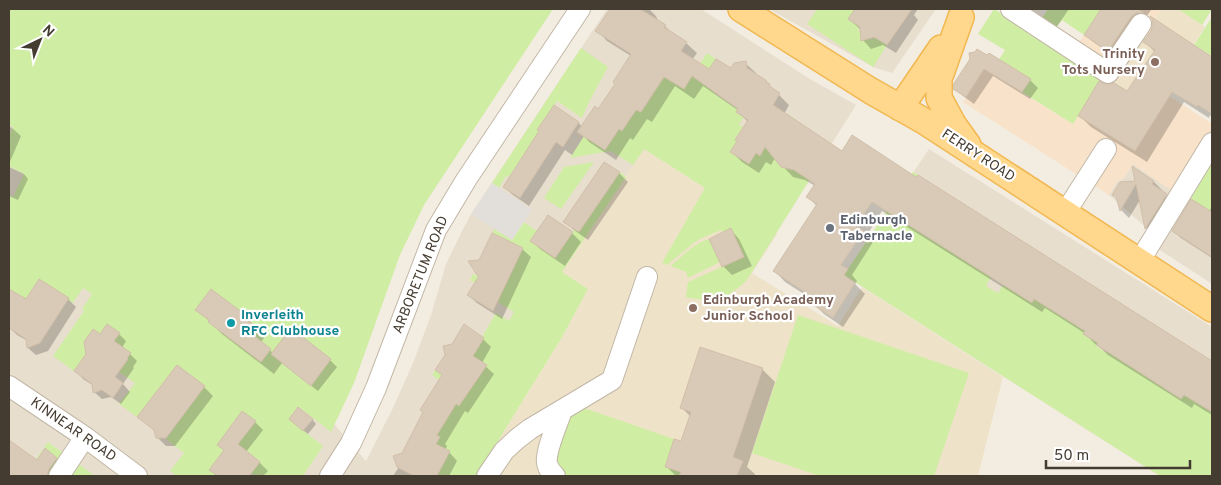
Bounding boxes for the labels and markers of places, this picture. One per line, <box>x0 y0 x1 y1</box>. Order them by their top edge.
place label: Trinity Tots Nursery <box>1062 46 1145 79</box>
marker: Trinity Tots Nursery <box>1149 56 1161 68</box>
place label: Edinburgh Tabernacle <box>840 212 913 245</box>
marker: Edinburgh Tabernacle <box>824 222 836 234</box>
place label: Edinburgh Academy Junior School <box>703 292 834 325</box>
marker: Edinburgh Academy Junior School <box>687 302 699 314</box>
place label: Inverleith RFC Clubhouse <box>241 307 340 340</box>
marker: Inverleith RFC Clubhouse <box>225 317 237 329</box>

